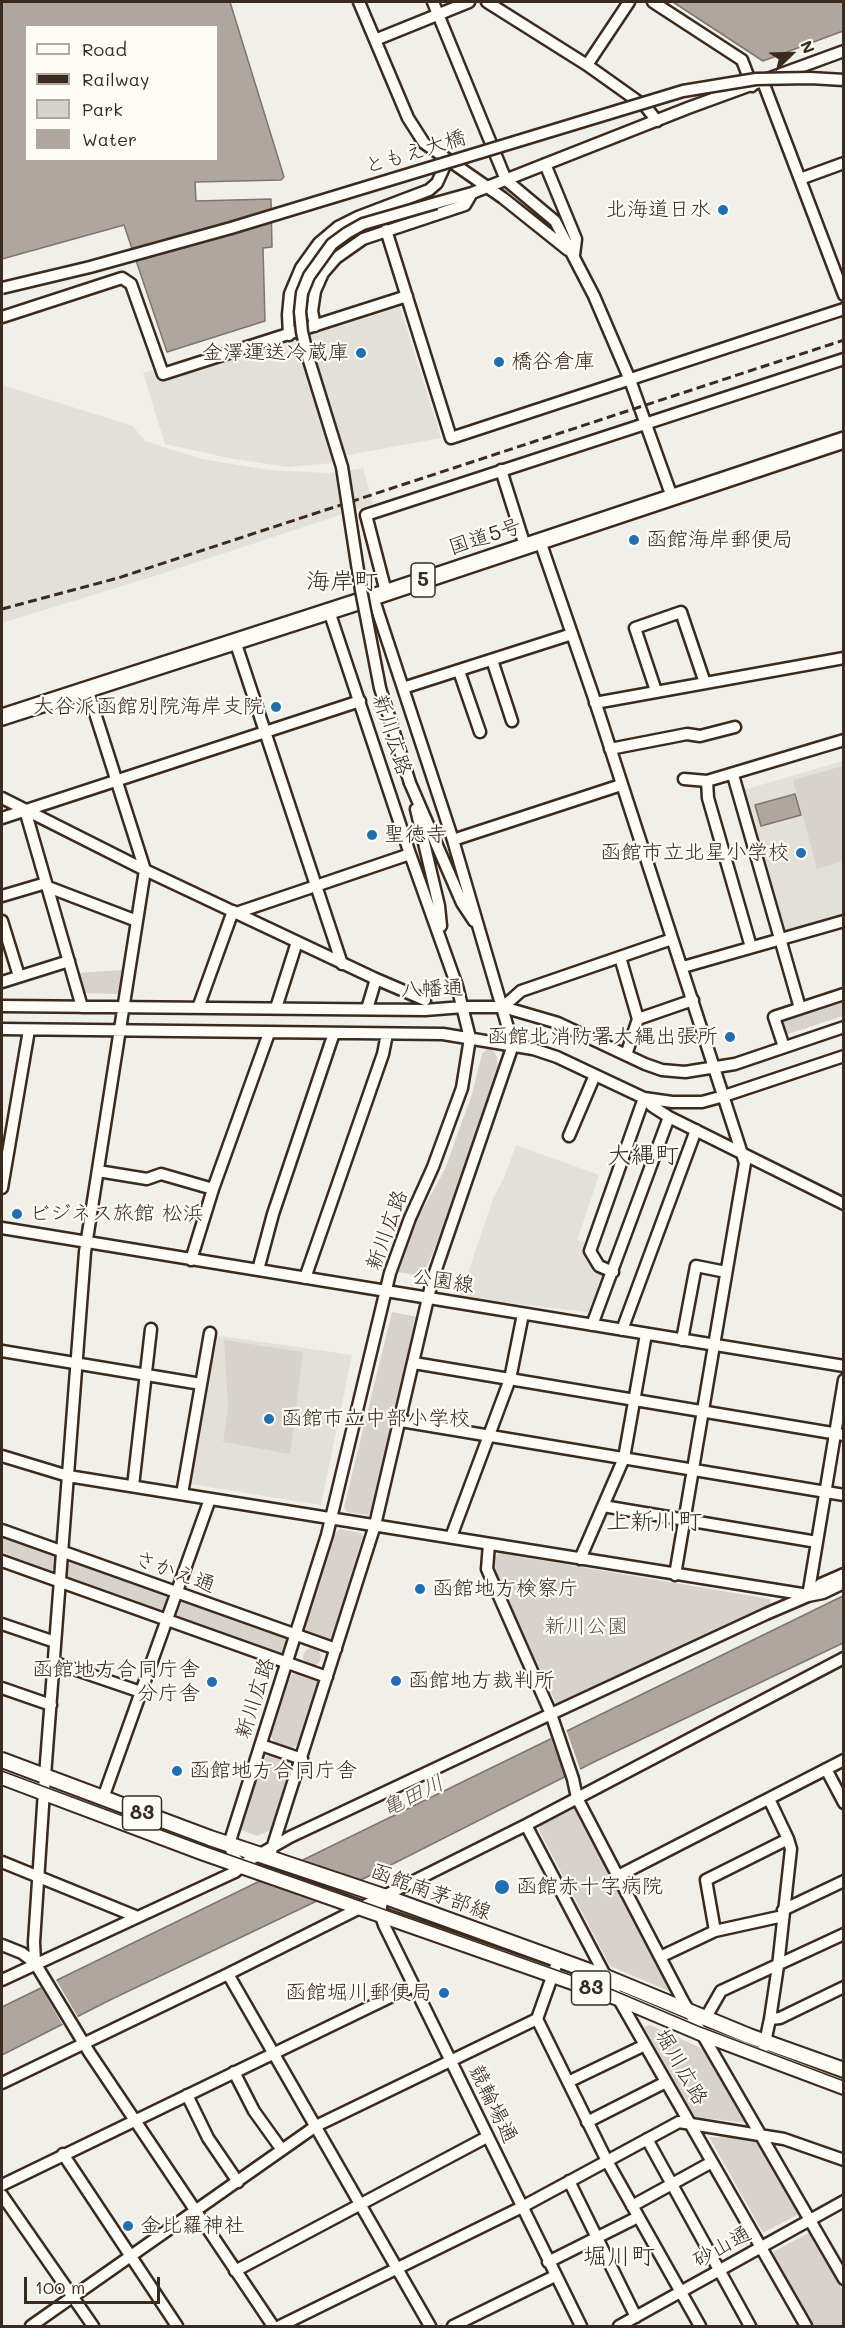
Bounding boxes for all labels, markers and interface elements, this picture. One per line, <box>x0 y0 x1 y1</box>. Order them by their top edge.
legend <box>24 24 219 162</box>
north arrow <box>761 24 821 84</box>
text: Road <box>82 37 127 61</box>
text: N <box>796 37 820 56</box>
text: Railway <box>82 67 149 91</box>
text: Park <box>82 97 123 121</box>
street label: ともえ大橋 <box>361 125 469 179</box>
text: Water <box>82 127 137 151</box>
place label: 北海道日水 <box>606 197 711 223</box>
marker: 北海道日水 <box>716 203 730 217</box>
place label: 金澤運送冷蔵庫 <box>202 340 349 366</box>
marker: 金澤運送冷蔵庫 <box>354 346 368 360</box>
place label: 橋谷倉庫 <box>511 349 595 375</box>
marker: 橋谷倉庫 <box>492 355 506 369</box>
street label: 国道5号 <box>445 513 525 561</box>
place label: 函館海岸郵便局 <box>646 527 793 553</box>
marker: 函館海岸郵便局 <box>627 533 641 547</box>
road number: 5 <box>411 563 435 597</box>
district label: 海岸町 <box>306 568 378 596</box>
street label: 新川広路 <box>367 691 417 779</box>
place label: 大谷派函館別院海岸支院 <box>33 694 264 720</box>
marker: 大谷派函館別院海岸支院 <box>269 700 283 714</box>
place label: 聖徳寺 <box>384 822 447 848</box>
marker: 聖徳寺 <box>365 828 379 842</box>
place label: 函館市立北星小学校 <box>600 840 789 866</box>
marker: 函館市立北星小学校 <box>794 846 808 860</box>
street label: 八幡通 <box>400 975 464 1003</box>
place label: 函館北消防署大縄出張所 <box>487 1024 718 1050</box>
marker: 函館北消防署大縄出張所 <box>723 1030 737 1044</box>
district label: 大縄町 <box>607 1142 679 1170</box>
street label: 新川広路 <box>361 1186 413 1274</box>
place label: ビジネス旅館 松浜 <box>29 1201 204 1227</box>
marker: ビジネス旅館 松浜 <box>10 1207 24 1221</box>
street label: 公園線 <box>410 1264 476 1298</box>
place label: 函館市立中部小学校 <box>281 1406 470 1432</box>
marker: 函館市立中部小学校 <box>262 1412 276 1426</box>
district label: 上新川町 <box>606 1508 702 1536</box>
street label: さかえ通 <box>131 1546 219 1598</box>
place label: 函館地方検察庁 <box>432 1576 579 1602</box>
marker: 函館地方検察庁 <box>413 1582 427 1596</box>
park label: 新川公園 <box>544 1614 628 1640</box>
street label: 新川広路 <box>230 1654 280 1742</box>
place label: 函館地方合同庁舎 分庁舎 <box>32 1657 200 1707</box>
place label: 函館地方裁判所 <box>408 1668 555 1694</box>
marker: 函館地方裁判所 <box>389 1674 403 1688</box>
marker: 函館地方合同庁舎 分庁舎 <box>205 1675 219 1689</box>
place label: 函館地方合同庁舎 <box>189 1758 357 1784</box>
marker: 函館地方合同庁舎 <box>170 1764 184 1778</box>
water label: 亀田川 <box>378 1770 448 1822</box>
road number: 83 <box>122 1796 162 1830</box>
street label: 函館南茅部線 <box>367 1859 495 1925</box>
place label: 函館赤十字病院 <box>516 1874 663 1900</box>
marker: 函館赤十字病院 <box>493 1878 511 1896</box>
road number: 83 <box>572 1971 610 2005</box>
place label: 函館堀川郵便局 <box>285 1980 432 2006</box>
marker: 函館堀川郵便局 <box>437 1986 451 2000</box>
street label: 堀川広路 <box>649 2024 713 2110</box>
street label: 競輪場通 <box>463 2061 523 2147</box>
place label: 金比羅神社 <box>140 2213 245 2239</box>
marker: 金比羅神社 <box>121 2219 135 2233</box>
street label: 砂山通 <box>688 2221 756 2273</box>
district label: 堀川町 <box>583 2243 655 2271</box>
scale bar <box>27 2265 164 2303</box>
text: 100 m <box>35 2275 85 2299</box>

